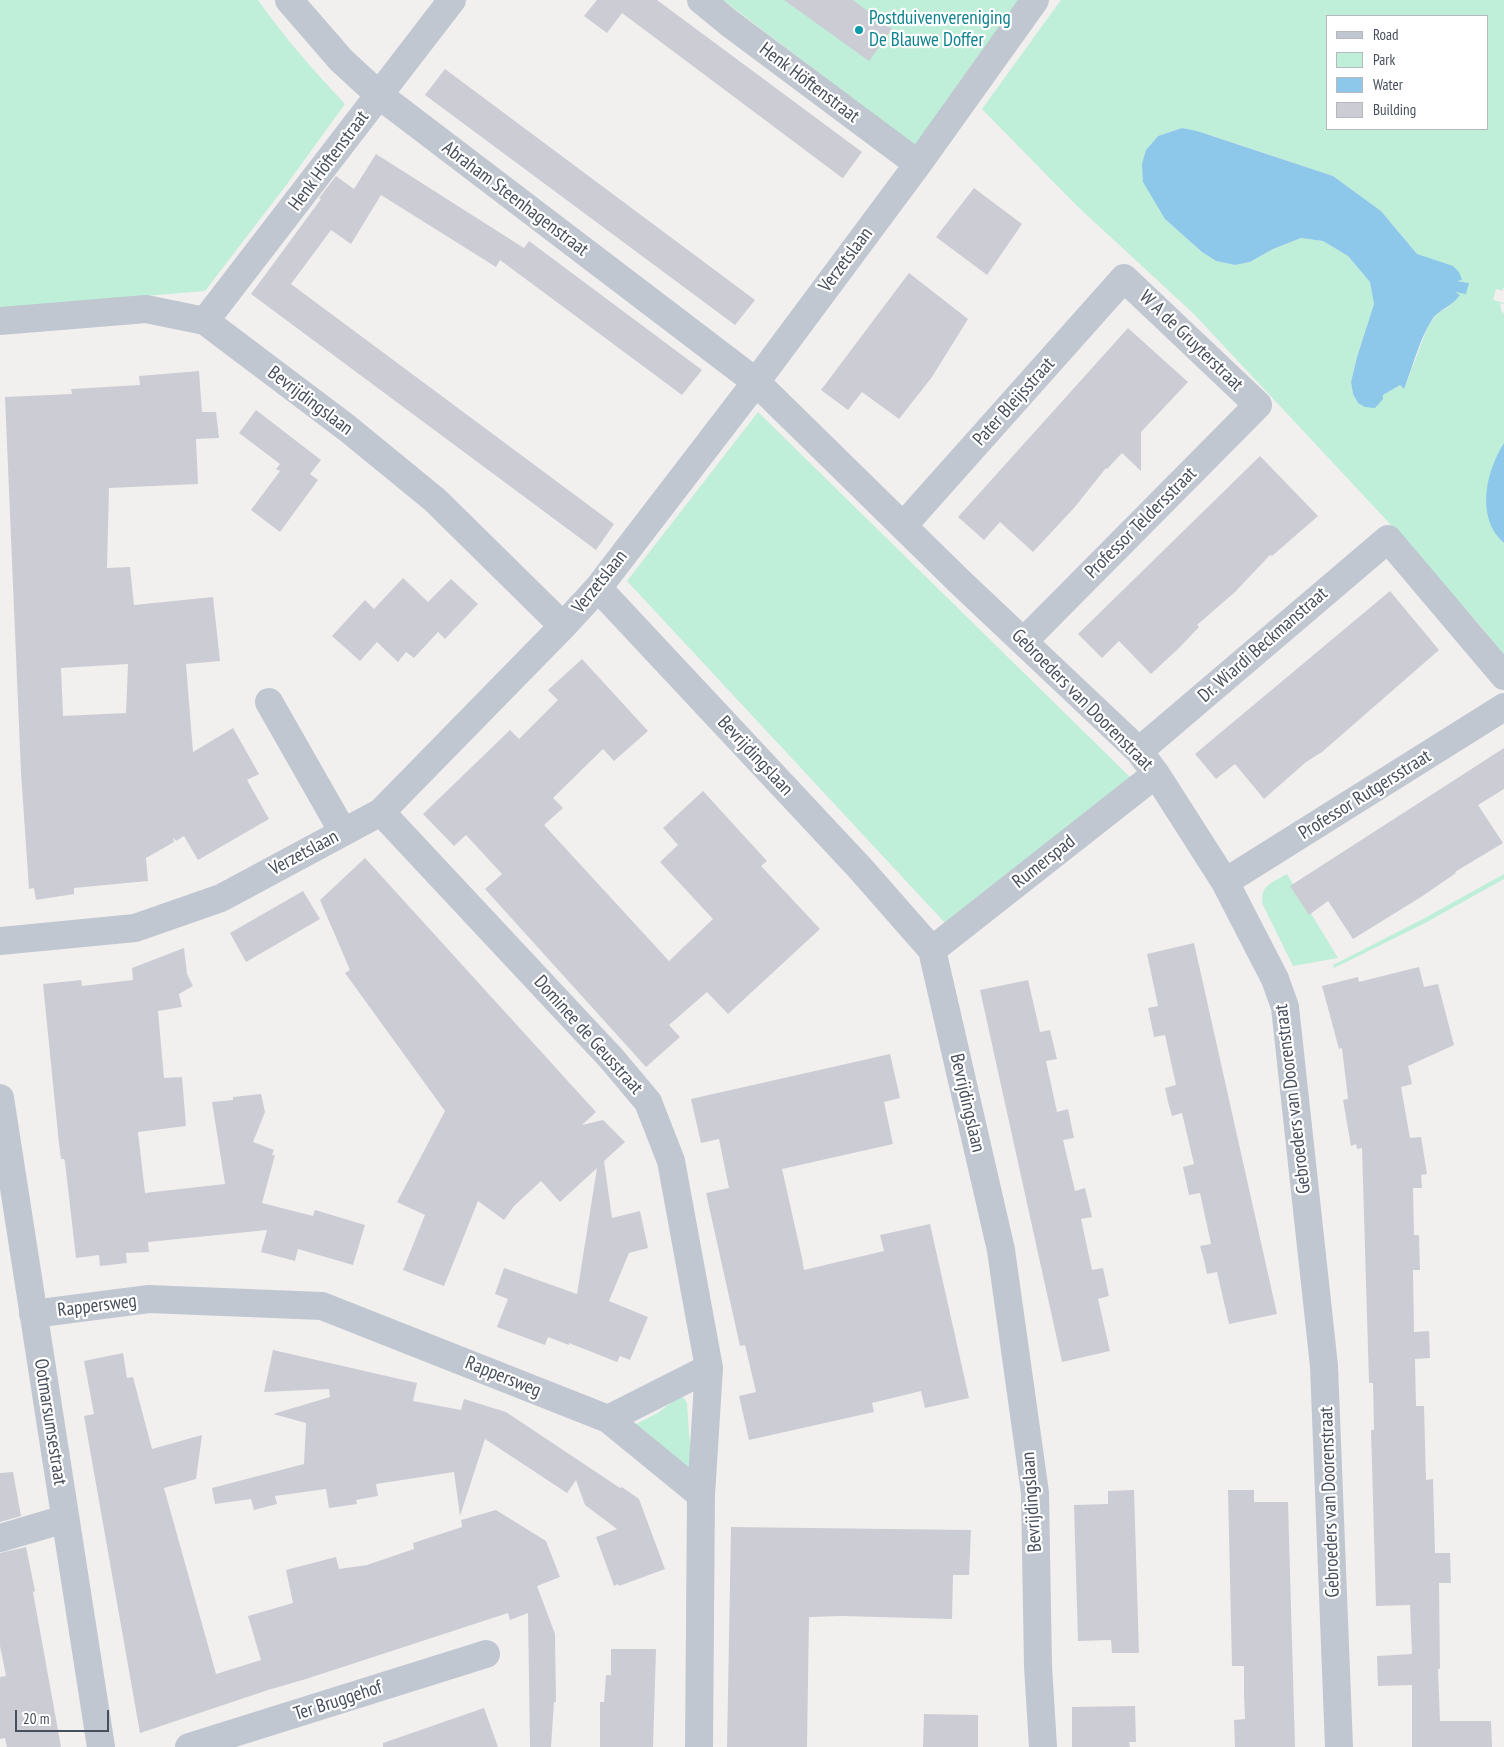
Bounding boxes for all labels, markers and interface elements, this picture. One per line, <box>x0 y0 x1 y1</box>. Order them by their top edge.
place label: Postduivenvereniging De Blauwe Doffer <box>869 8 1011 52</box>
legend <box>1326 15 1489 130</box>
marker: Postduivenvereniging De Blauwe Doffer <box>853 24 865 36</box>
text: Road <box>1373 25 1399 44</box>
street label: Henk Höftenstraat <box>755 38 863 128</box>
text: Park <box>1373 50 1395 69</box>
text: Water <box>1373 75 1403 94</box>
text: Building <box>1373 100 1416 119</box>
street label: Henk Höftenstraat <box>284 107 374 215</box>
street label: Abraham Steenhagenstraat <box>437 137 593 261</box>
street label: Verzetslaan <box>814 223 878 297</box>
street label: W A de Gruyterstraat <box>1134 286 1248 396</box>
street label: Pater Bleijsstraat <box>968 353 1060 451</box>
street label: Bevrijdingslaan <box>263 362 357 440</box>
street label: Professor Teldersstraat <box>1081 463 1201 583</box>
street label: Verzetslaan <box>568 546 632 618</box>
street label: Dr. Wiardi Beckmanstraat <box>1194 583 1332 707</box>
street label: Gebroeders van Doorenstraat <box>1006 624 1158 776</box>
street label: Bevrijdingslaan <box>712 711 798 801</box>
street label: Professor Rutgersstraat <box>1295 745 1435 845</box>
street label: Verzetslaan <box>266 825 342 881</box>
street label: Rumerspad <box>1008 830 1080 894</box>
street label: Dominee de Geusstraat <box>529 971 647 1099</box>
street label: Gebroeders van Doorenstraat <box>1270 1003 1316 1195</box>
street label: Bevrijdingslaan <box>945 1051 989 1155</box>
street label: Rappersweg <box>56 1290 138 1322</box>
street label: Rappersweg <box>462 1352 544 1402</box>
street label: Ootmarsumsestraat <box>29 1357 71 1487</box>
street label: Gebroeders van Doorenstraat <box>1315 1406 1345 1598</box>
street label: Bevrijdingslaan <box>1017 1451 1047 1553</box>
street label: Ter Bruggehof <box>291 1676 385 1726</box>
scale bar <box>18 1700 111 1732</box>
text: 20 m <box>23 1709 49 1728</box>

